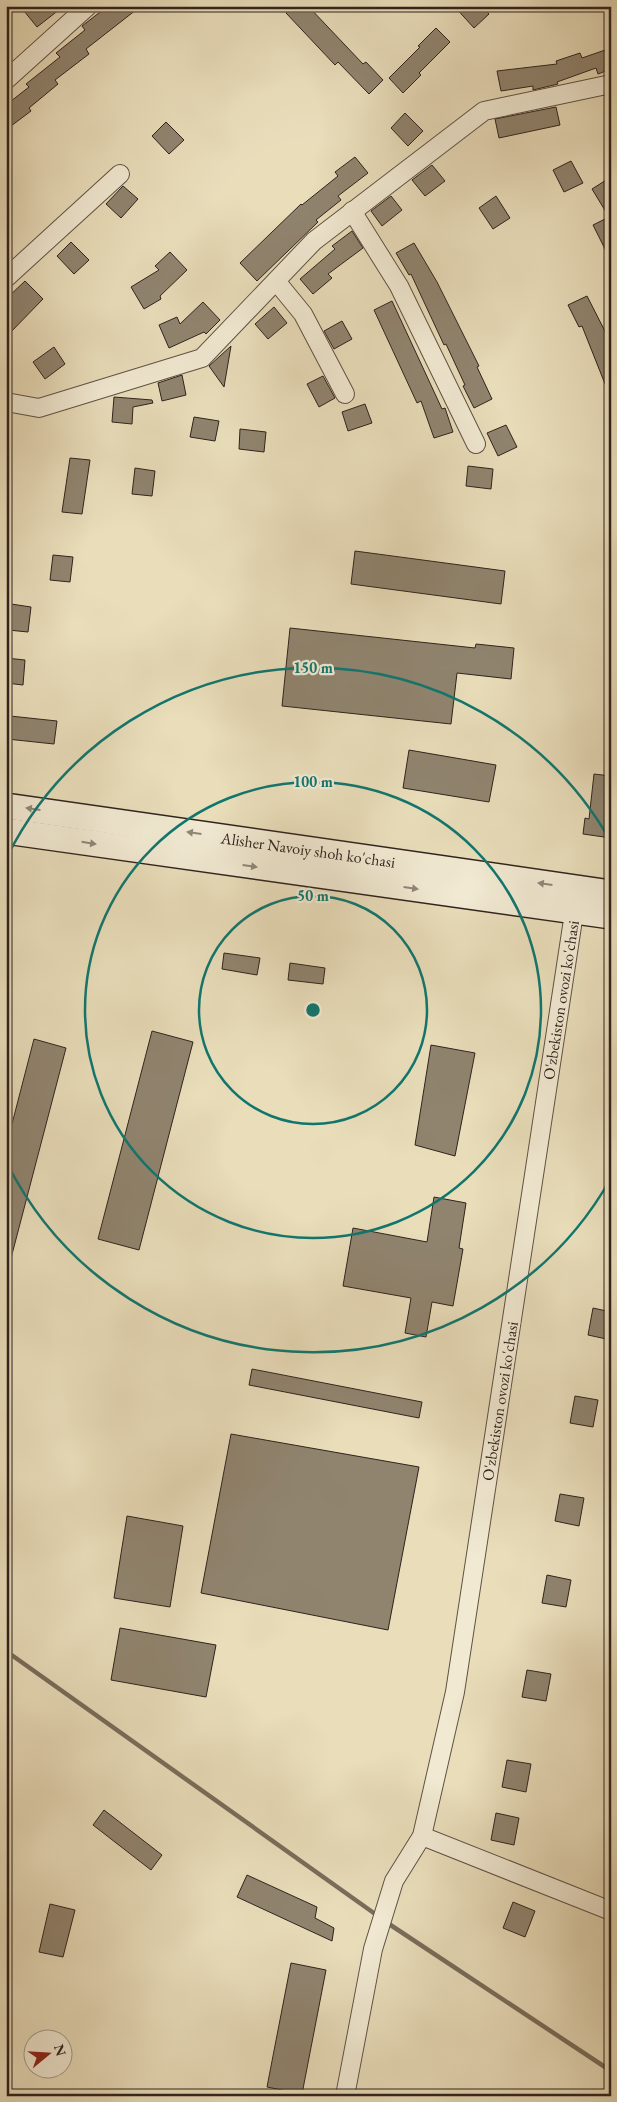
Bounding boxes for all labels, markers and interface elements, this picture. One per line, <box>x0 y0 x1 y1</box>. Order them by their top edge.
text: 150 m <box>293 658 333 677</box>
text: 100 m <box>293 772 333 791</box>
one-way arrow <box>25 805 41 813</box>
street label: Alisher Navoiy shoh ko'chasi <box>219 827 397 873</box>
one-way arrow <box>185 829 201 837</box>
one-way arrow <box>81 839 97 847</box>
one-way arrow <box>242 862 258 870</box>
one-way arrow <box>537 879 553 887</box>
one-way arrow <box>403 885 419 893</box>
text: 50 m <box>297 886 329 905</box>
street label: O'zbekiston ovozi ko'chasi <box>538 919 584 1081</box>
centre of rings <box>304 1001 322 1019</box>
street label: O'zbekiston ovozi ko'chasi <box>477 1320 523 1482</box>
north arrow <box>22 2030 72 2080</box>
text: N <box>50 2042 71 2059</box>

